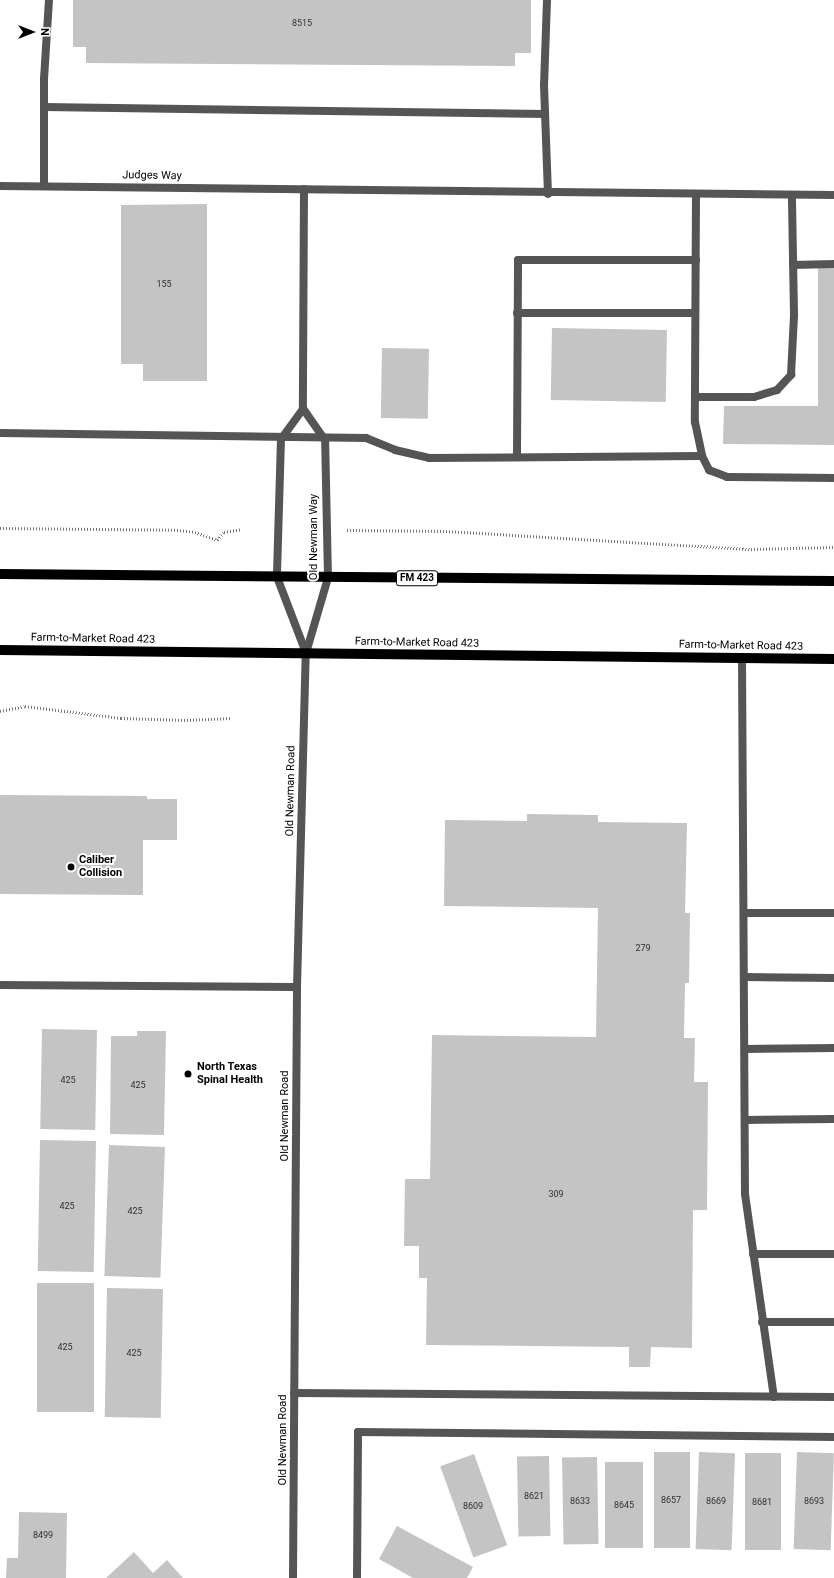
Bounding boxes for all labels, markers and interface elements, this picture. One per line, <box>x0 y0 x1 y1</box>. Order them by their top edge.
north arrow <box>12 12 52 52</box>
house number: 8515 <box>292 18 312 28</box>
text: N <box>38 28 51 36</box>
street label: Judges Way <box>122 169 182 183</box>
house number: 155 <box>156 279 172 289</box>
street label: Old Newman Way <box>307 494 321 580</box>
road number: FM 423 <box>396 570 438 586</box>
street label: Farm-to-Market Road 423 <box>31 631 155 647</box>
street label: Farm-to-Market Road 423 <box>355 635 479 651</box>
street label: Farm-to-Market Road 423 <box>679 638 803 654</box>
street label: Old Newman Road <box>284 745 298 837</box>
place label: Caliber Collision <box>79 854 122 880</box>
marker: Caliber Collision <box>66 862 76 872</box>
house number: 279 <box>635 943 651 953</box>
place label: North Texas Spinal Health <box>197 1061 263 1087</box>
marker: North Texas Spinal Health <box>182 1068 194 1080</box>
street label: Old Newman Road <box>278 1071 292 1161</box>
house number: 425 <box>60 1075 76 1085</box>
house number: 425 <box>130 1080 146 1090</box>
house number: 309 <box>548 1189 564 1199</box>
house number: 425 <box>59 1201 75 1211</box>
house number: 425 <box>127 1206 143 1216</box>
house number: 425 <box>57 1342 73 1352</box>
house number: 425 <box>126 1348 142 1358</box>
street label: Old Newman Road <box>276 1395 290 1485</box>
house number: 8621 <box>524 1491 544 1501</box>
house number: 8657 <box>661 1495 681 1505</box>
house number: 8633 <box>570 1496 590 1506</box>
house number: 8669 <box>706 1496 726 1506</box>
house number: 8693 <box>804 1496 824 1506</box>
house number: 8681 <box>752 1497 772 1507</box>
house number: 8645 <box>614 1500 634 1510</box>
house number: 8609 <box>463 1501 483 1511</box>
house number: 8499 <box>33 1530 53 1540</box>

